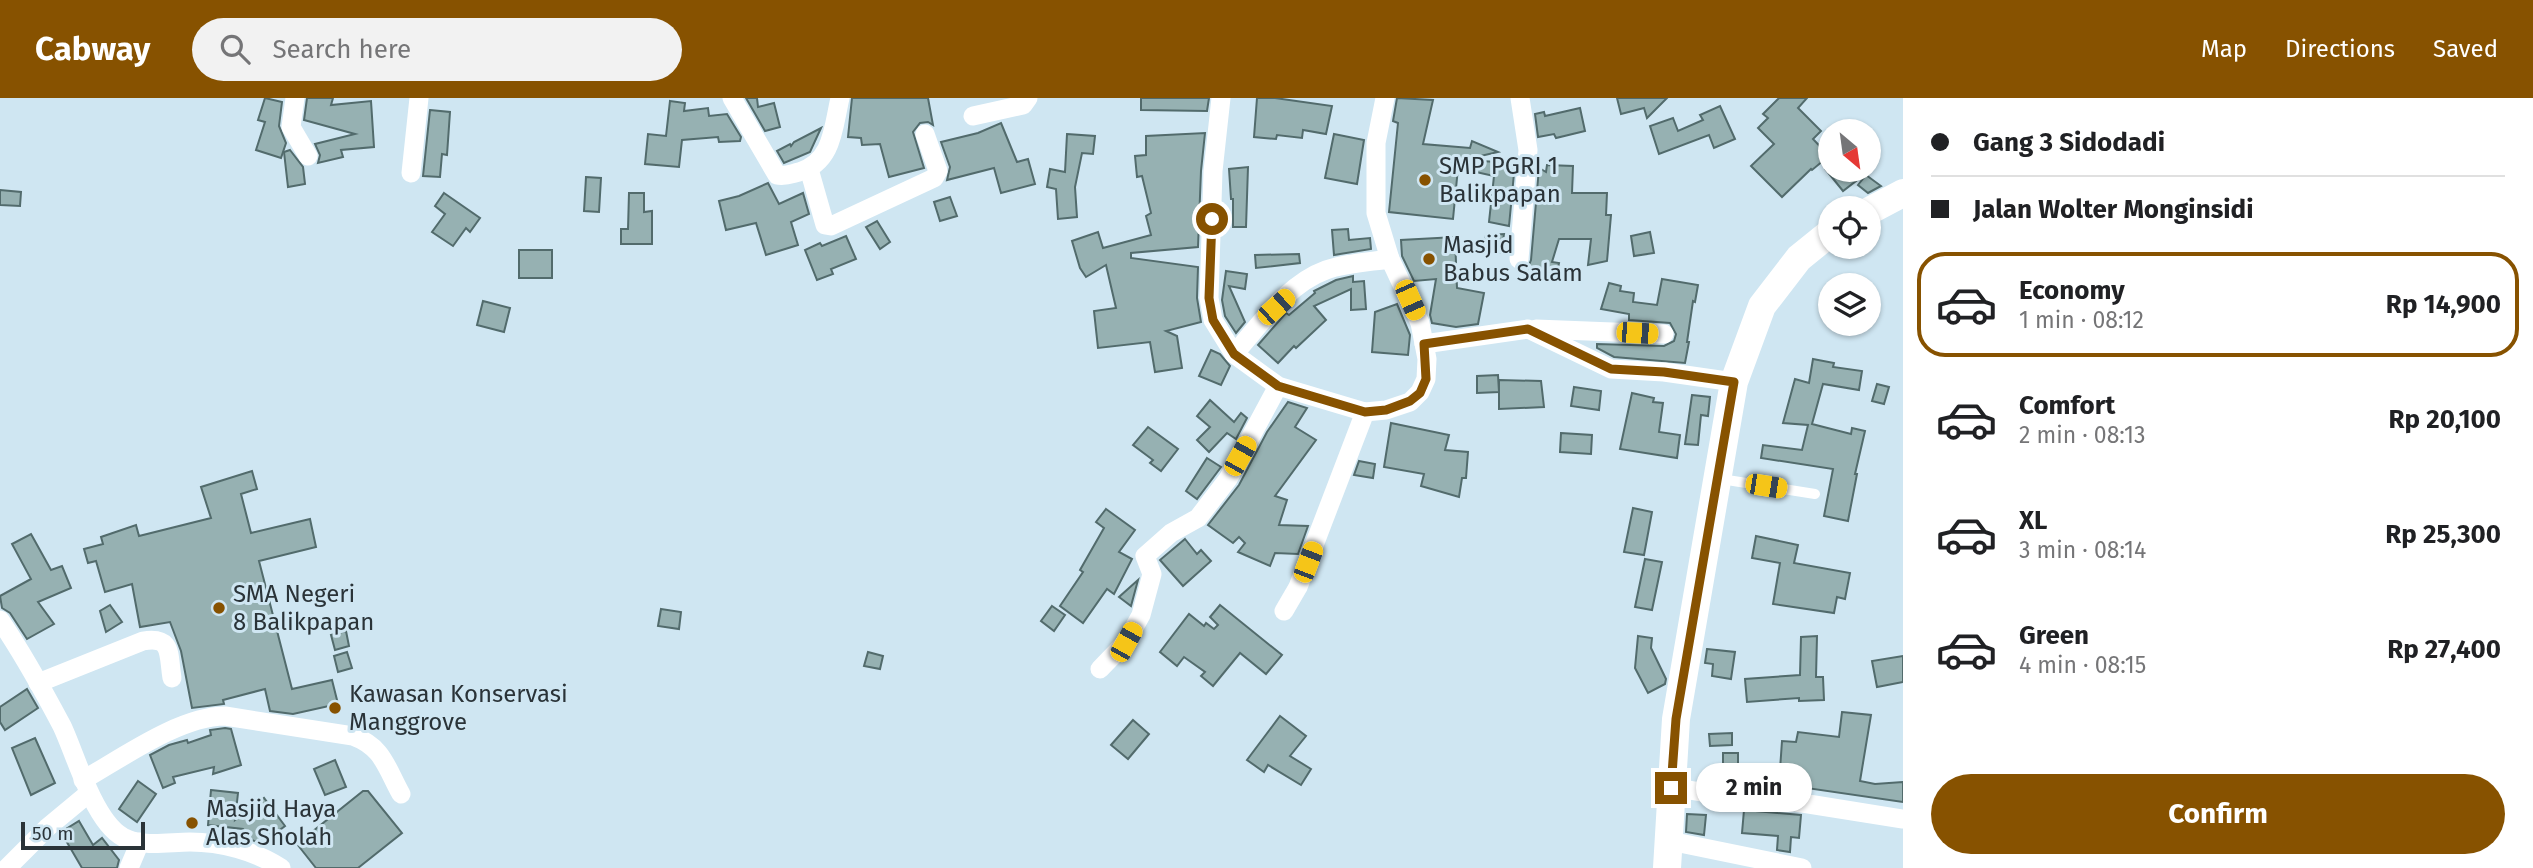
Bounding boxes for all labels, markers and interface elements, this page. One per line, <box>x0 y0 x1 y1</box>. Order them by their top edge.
search box <box>192 18 682 81</box>
text: Cabway <box>35 29 150 69</box>
icon: search <box>216 30 254 68</box>
text: Search here <box>272 34 411 65</box>
text: Map <box>2201 35 2247 63</box>
text: Directions <box>2285 35 2395 63</box>
text: Saved <box>2433 35 2498 63</box>
north arrow <box>1818 119 1881 182</box>
map controls <box>1818 119 1881 336</box>
text: Gang 3 Sidodadi <box>1973 127 2165 158</box>
place label: SMP PGRI 1 Balikpapan <box>1439 152 1561 208</box>
marker: SMP PGRI 1 Balikpapan <box>1417 172 1433 188</box>
text: Jalan Wolter Monginsidi <box>1973 194 2254 225</box>
button: locate <box>1818 196 1881 259</box>
route start <box>1196 203 1228 235</box>
place label: Masjid Babus Salam <box>1443 231 1583 287</box>
marker: Masjid Babus Salam <box>1421 251 1437 267</box>
button: layers <box>1818 273 1881 336</box>
icon: car <box>1935 273 1998 336</box>
text: Economy <box>2019 275 2125 306</box>
car <box>1392 277 1429 323</box>
car <box>1254 285 1299 329</box>
text: Rp 14,900 <box>2386 289 2501 320</box>
text: 1 min · 08:12 <box>2019 306 2144 334</box>
car <box>1616 321 1659 345</box>
icon: car <box>1935 388 1998 451</box>
text: Comfort <box>2019 390 2115 421</box>
text: Rp 20,100 <box>2388 404 2501 435</box>
text: 2 min · 08:13 <box>2019 421 2145 449</box>
car <box>1221 433 1260 479</box>
car <box>1744 472 1789 500</box>
icon: car <box>1935 503 1998 566</box>
text: XL <box>2019 505 2047 536</box>
text: Rp 25,300 <box>2385 519 2501 550</box>
text: 3 min · 08:14 <box>2019 536 2146 564</box>
car <box>1291 539 1326 585</box>
place label: SMA Negeri 8 Balikpapan <box>233 580 374 636</box>
marker: SMA Negeri 8 Balikpapan <box>211 600 227 616</box>
icon: car <box>1935 618 1998 681</box>
car <box>1107 619 1146 665</box>
text: Green <box>2019 620 2089 651</box>
text: Rp 27,400 <box>2387 634 2501 665</box>
text: 4 min · 08:15 <box>2019 651 2146 679</box>
place label: Kawasan Konservasi Manggrove <box>349 680 568 736</box>
marker: Kawasan Konservasi Manggrove <box>327 700 343 716</box>
callout: 2 min <box>1696 764 1811 812</box>
route end <box>1655 772 1687 804</box>
text: 2 min <box>1726 773 1782 801</box>
button: Confirm <box>1931 774 2505 854</box>
place label: Masjid Haya Alas Sholah <box>206 795 336 851</box>
marker: Masjid Haya Alas Sholah <box>184 815 200 831</box>
scale bar <box>21 819 145 851</box>
text: 50 m <box>32 822 73 845</box>

